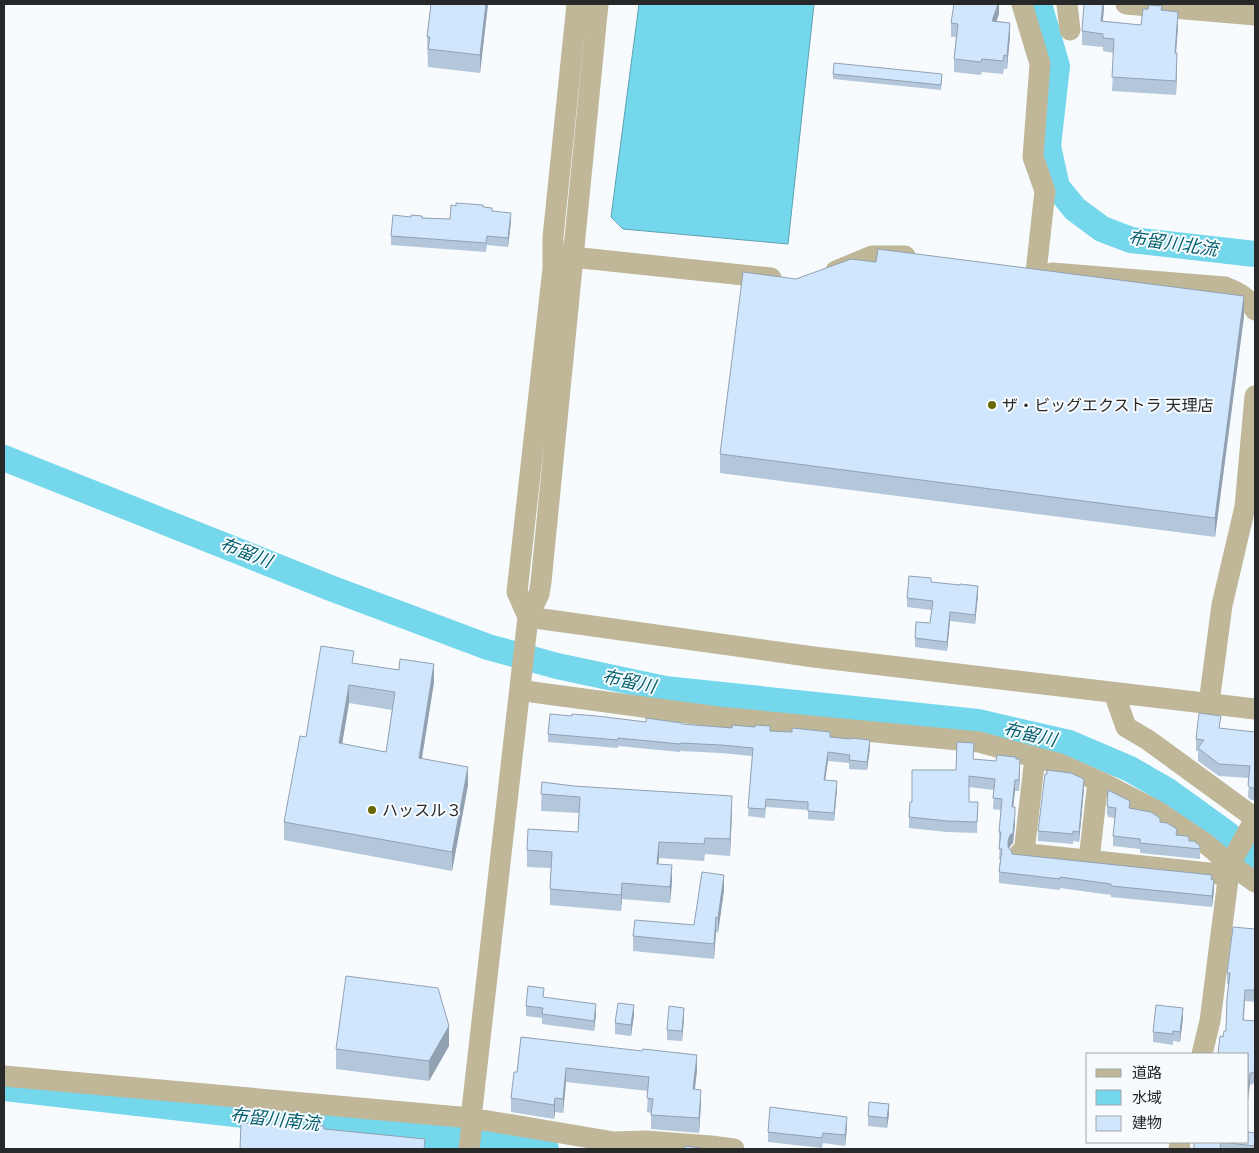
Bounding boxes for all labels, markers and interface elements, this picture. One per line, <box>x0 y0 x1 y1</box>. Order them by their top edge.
water label: 布留川北流 <box>1127 226 1222 260</box>
place label: ザ・ビッグエクストラ 天理店 <box>1002 396 1214 415</box>
marker: ザ・ビッグエクストラ 天理店 <box>986 399 998 411</box>
water label: 布留川 <box>217 533 277 572</box>
water label: 布留川 <box>600 665 660 697</box>
water label: 布留川 <box>1001 718 1061 751</box>
place label: ハッスル３ <box>382 801 462 820</box>
marker: ハッスル３ <box>366 804 378 816</box>
legend <box>1086 1053 1249 1143</box>
text: 道路 <box>1132 1064 1162 1082</box>
text: 水域 <box>1132 1089 1162 1107</box>
water label: 布留川南流 <box>229 1104 324 1134</box>
text: 建物 <box>1132 1114 1162 1132</box>

